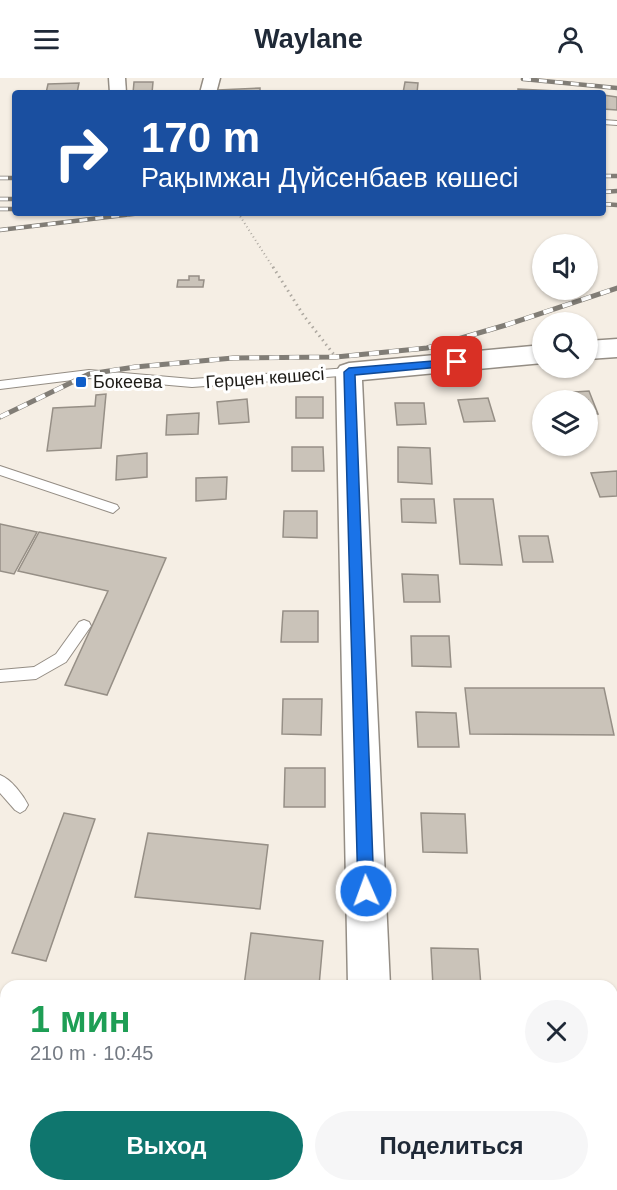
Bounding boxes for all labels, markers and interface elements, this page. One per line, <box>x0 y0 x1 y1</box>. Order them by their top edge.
icon: menu <box>30 23 63 56</box>
icon: person <box>554 23 587 56</box>
text: Waylane <box>254 24 363 54</box>
icon: right <box>42 114 120 192</box>
text: 170 m <box>141 114 260 161</box>
text: Рақымжан Дүйсенбаев көшесі <box>141 163 518 193</box>
map controls <box>532 234 598 456</box>
button: sound <box>532 234 598 300</box>
button: search <box>532 312 598 378</box>
pin <box>431 336 482 387</box>
icon: arrive <box>440 345 473 378</box>
street label: Герцен көшесі <box>205 364 325 392</box>
place label: Бокеева <box>93 372 163 392</box>
marker: Бокеева <box>74 375 88 389</box>
button: layers <box>532 390 598 456</box>
position arrow <box>334 859 398 923</box>
text: 1 мин <box>30 999 131 1040</box>
button: close <box>525 1000 588 1063</box>
text: 210 m · 10:45 <box>30 1042 153 1064</box>
button: Выход <box>30 1111 303 1180</box>
button: Поделиться <box>315 1111 588 1180</box>

